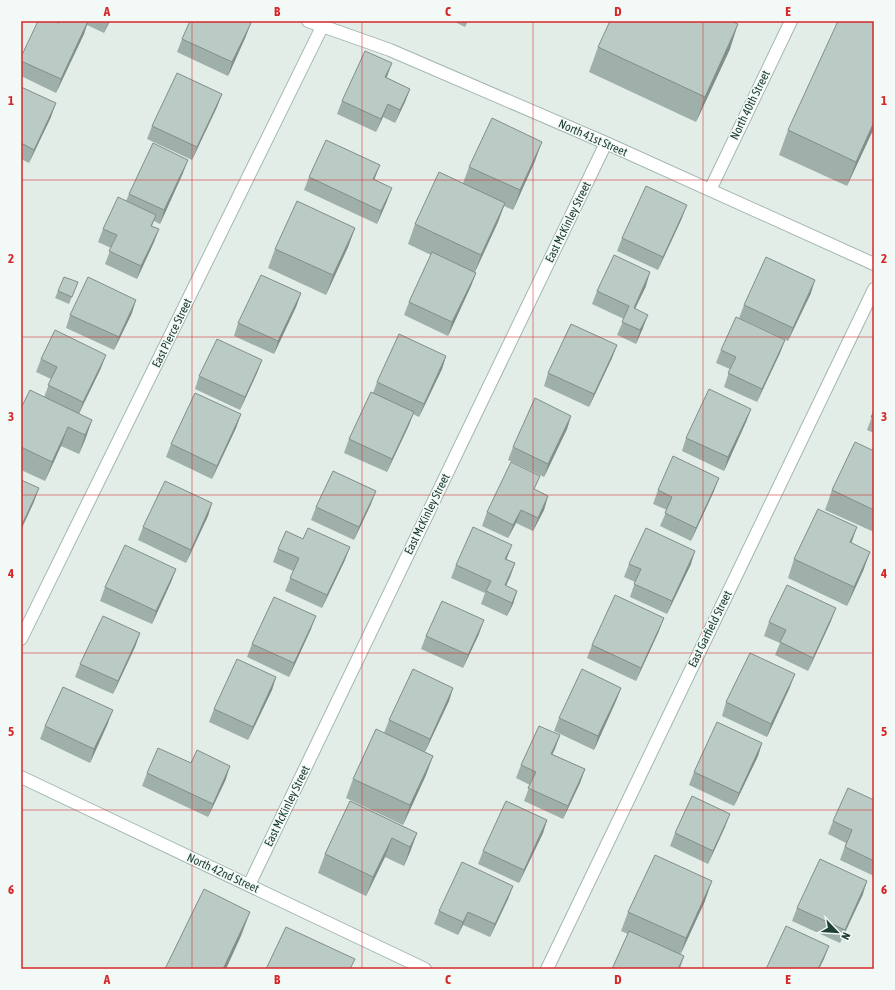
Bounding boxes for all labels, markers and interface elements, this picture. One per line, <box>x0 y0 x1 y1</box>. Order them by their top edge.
text: A <box>103 4 111 19</box>
text: B <box>274 4 281 19</box>
text: C <box>445 4 451 19</box>
text: D <box>614 4 622 19</box>
text: E <box>785 4 791 19</box>
street label: North 40th Street <box>727 67 773 142</box>
text: 1 <box>8 93 14 108</box>
text: 1 <box>881 93 887 108</box>
street label: North 41st Street <box>556 117 630 160</box>
street label: East McKinley Street <box>542 179 594 265</box>
text: 2 <box>8 251 14 266</box>
text: 2 <box>881 251 887 266</box>
street label: East Pierce Street <box>149 296 195 370</box>
text: 3 <box>8 409 14 424</box>
text: 3 <box>881 409 887 424</box>
street label: East McKinley Street <box>401 471 453 557</box>
text: 4 <box>7 566 14 581</box>
text: 4 <box>880 566 887 581</box>
street label: East Garfield Street <box>685 588 735 670</box>
text: 5 <box>8 724 14 739</box>
text: 5 <box>881 724 887 739</box>
street label: East McKinley Street <box>261 763 313 849</box>
street label: North 42nd Street <box>185 850 262 896</box>
text: 6 <box>8 882 14 897</box>
text: 6 <box>881 882 887 897</box>
north arrow <box>817 912 857 952</box>
text: N <box>839 931 853 942</box>
text: A <box>103 972 111 987</box>
text: B <box>274 972 281 987</box>
text: C <box>445 972 451 987</box>
text: D <box>614 972 622 987</box>
text: E <box>785 972 791 987</box>

